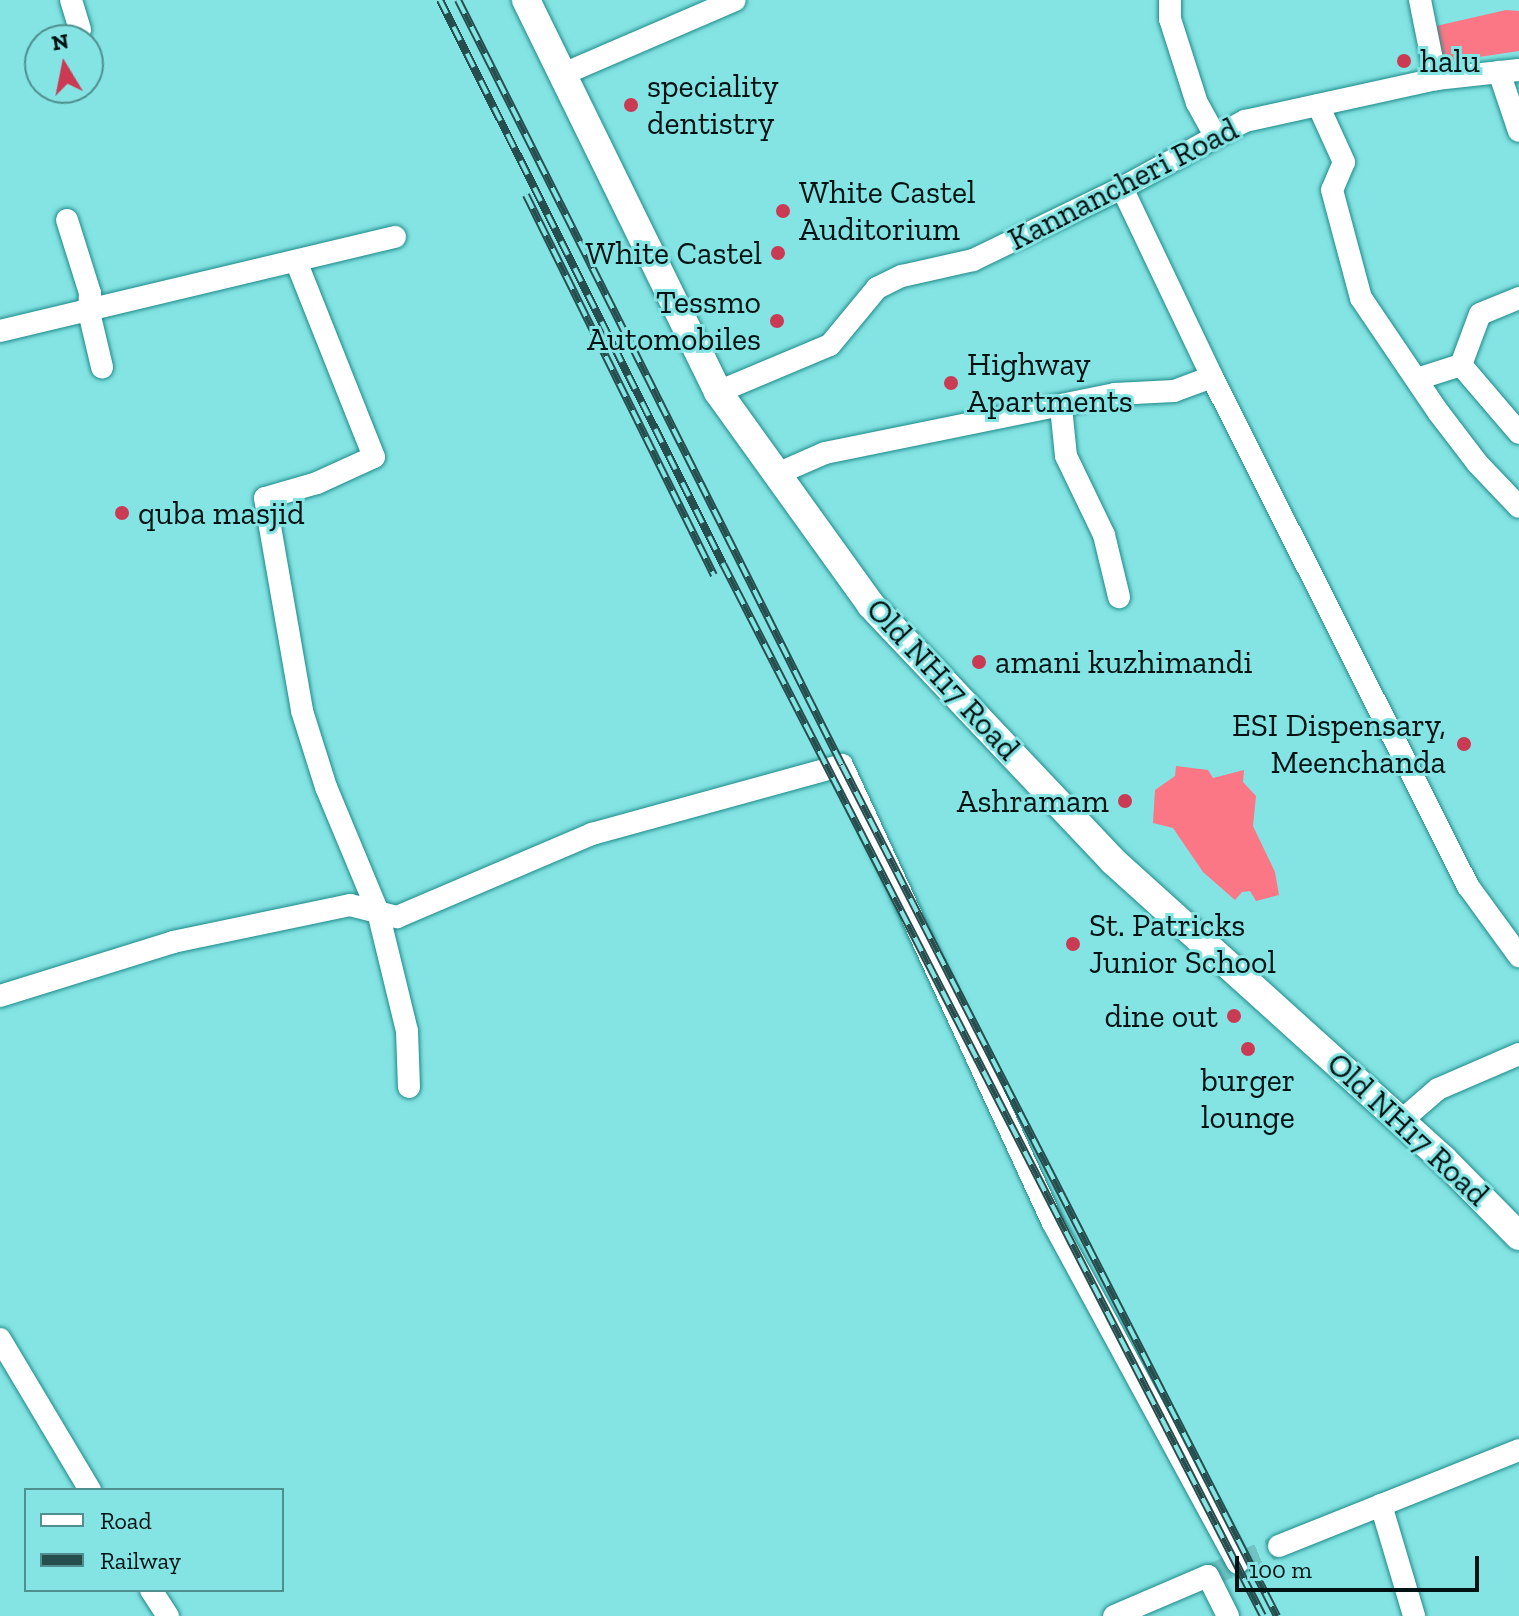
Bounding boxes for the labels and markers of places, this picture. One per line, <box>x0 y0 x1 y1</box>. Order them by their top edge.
place label: halu <box>1420 42 1480 80</box>
marker: halu <box>1395 52 1413 70</box>
place label: speciality dentistry <box>647 68 779 143</box>
marker: speciality dentistry <box>622 96 640 114</box>
place label: White Castel Auditorium <box>799 174 976 249</box>
marker: White Castel Auditorium <box>774 202 792 220</box>
place label: White Castel <box>585 234 762 272</box>
marker: White Castel <box>769 244 787 262</box>
place label: Tessmo Automobiles <box>587 284 761 359</box>
marker: Tessmo Automobiles <box>768 312 786 330</box>
place label: Highway Apartments <box>967 346 1133 421</box>
marker: Highway Apartments <box>942 374 960 392</box>
place label: quba masjid <box>138 494 305 532</box>
marker: quba masjid <box>113 504 131 522</box>
place label: amani kuzhimandi <box>995 643 1252 681</box>
marker: amani kuzhimandi <box>970 653 988 671</box>
place label: ESI Dispensary, Meenchanda <box>1232 707 1446 782</box>
marker: ESI Dispensary, Meenchanda <box>1453 733 1475 755</box>
place label: Ashramam <box>957 782 1109 820</box>
marker: Ashramam <box>1116 792 1134 810</box>
place label: St. Patricks Junior School <box>1089 907 1276 982</box>
marker: St. Patricks Junior School <box>1064 935 1082 953</box>
place label: dine out <box>1105 997 1218 1035</box>
marker: dine out <box>1225 1007 1243 1025</box>
marker: burger lounge <box>1239 1040 1257 1058</box>
place label: burger lounge <box>1201 1062 1295 1137</box>

